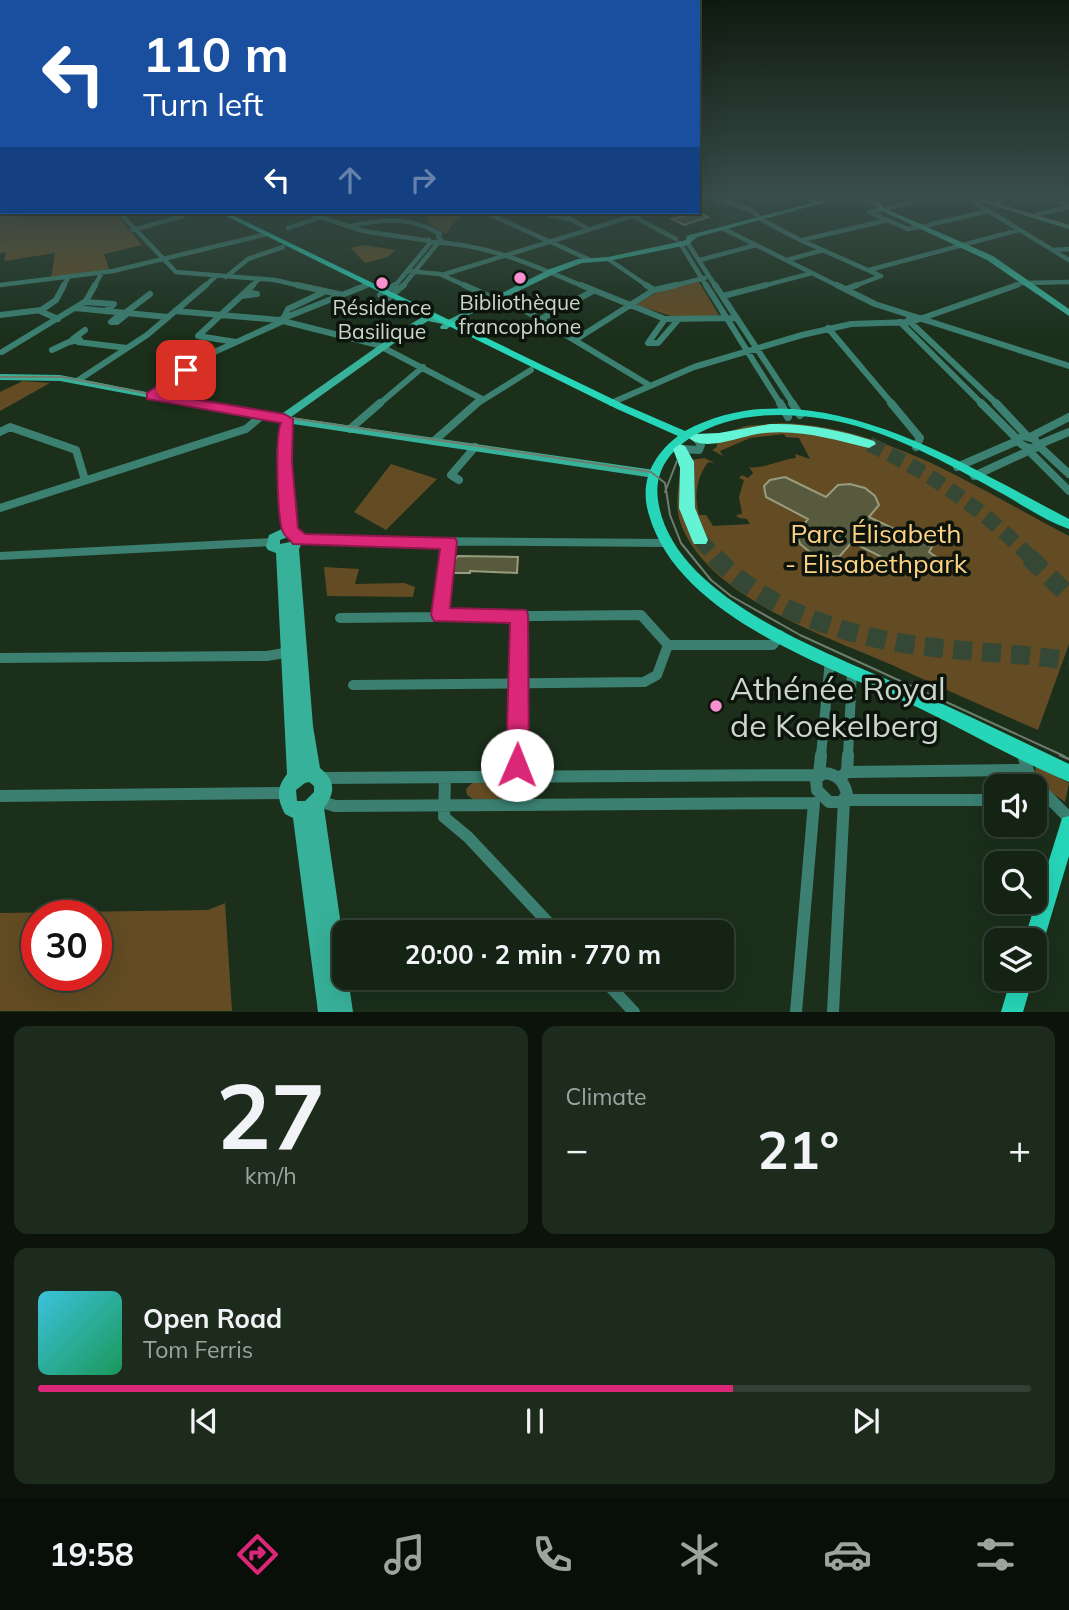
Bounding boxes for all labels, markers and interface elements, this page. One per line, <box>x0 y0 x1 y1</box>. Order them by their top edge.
text: 110 m <box>143 23 289 84</box>
icon: left <box>28 28 119 119</box>
text: Turn left <box>143 84 263 124</box>
icon: left <box>258 161 296 199</box>
icon: ahead <box>331 161 369 199</box>
icon: right <box>404 161 442 199</box>
marker: Bibliothèque francophone <box>512 270 528 286</box>
marker: Résidence Basilique <box>374 275 390 291</box>
place label: Bibliothèque francophone <box>459 289 581 339</box>
place label: Résidence Basilique <box>332 294 432 344</box>
pin <box>156 340 216 400</box>
icon: arrive <box>167 351 205 389</box>
park label: Parc Élisabeth - Elisabethpark <box>785 517 968 580</box>
place label: Athénée Royal de Koekelberg <box>730 668 946 745</box>
marker: Athénée Royal de Koekelberg <box>708 698 724 714</box>
position arrow <box>480 728 554 802</box>
map controls <box>984 774 1047 991</box>
button: sound <box>984 774 1047 837</box>
button: search <box>984 851 1047 914</box>
speed limit sign: 30 <box>21 900 112 991</box>
button: layers <box>984 928 1047 991</box>
text: 20:00 · 2 min · 770 m <box>405 938 661 971</box>
text: 27 <box>216 1058 325 1172</box>
text: Climate <box>566 1082 647 1111</box>
text: 21° <box>757 1117 839 1182</box>
text: − <box>566 1125 588 1173</box>
text: + <box>1008 1125 1031 1173</box>
text: km/h <box>245 1161 297 1190</box>
text: Open Road <box>143 1302 282 1335</box>
text: Tom Ferris <box>143 1335 253 1364</box>
icon: previous <box>185 1402 223 1440</box>
icon: pause <box>516 1402 554 1440</box>
icon: next <box>847 1402 885 1440</box>
icon: directions <box>233 1530 282 1579</box>
icon: music <box>380 1530 429 1579</box>
icon: phone <box>528 1530 577 1579</box>
icon: climate <box>675 1530 724 1579</box>
icon: car <box>823 1530 872 1579</box>
icon: filters <box>971 1530 1020 1579</box>
text: 19:58 <box>49 1534 134 1574</box>

